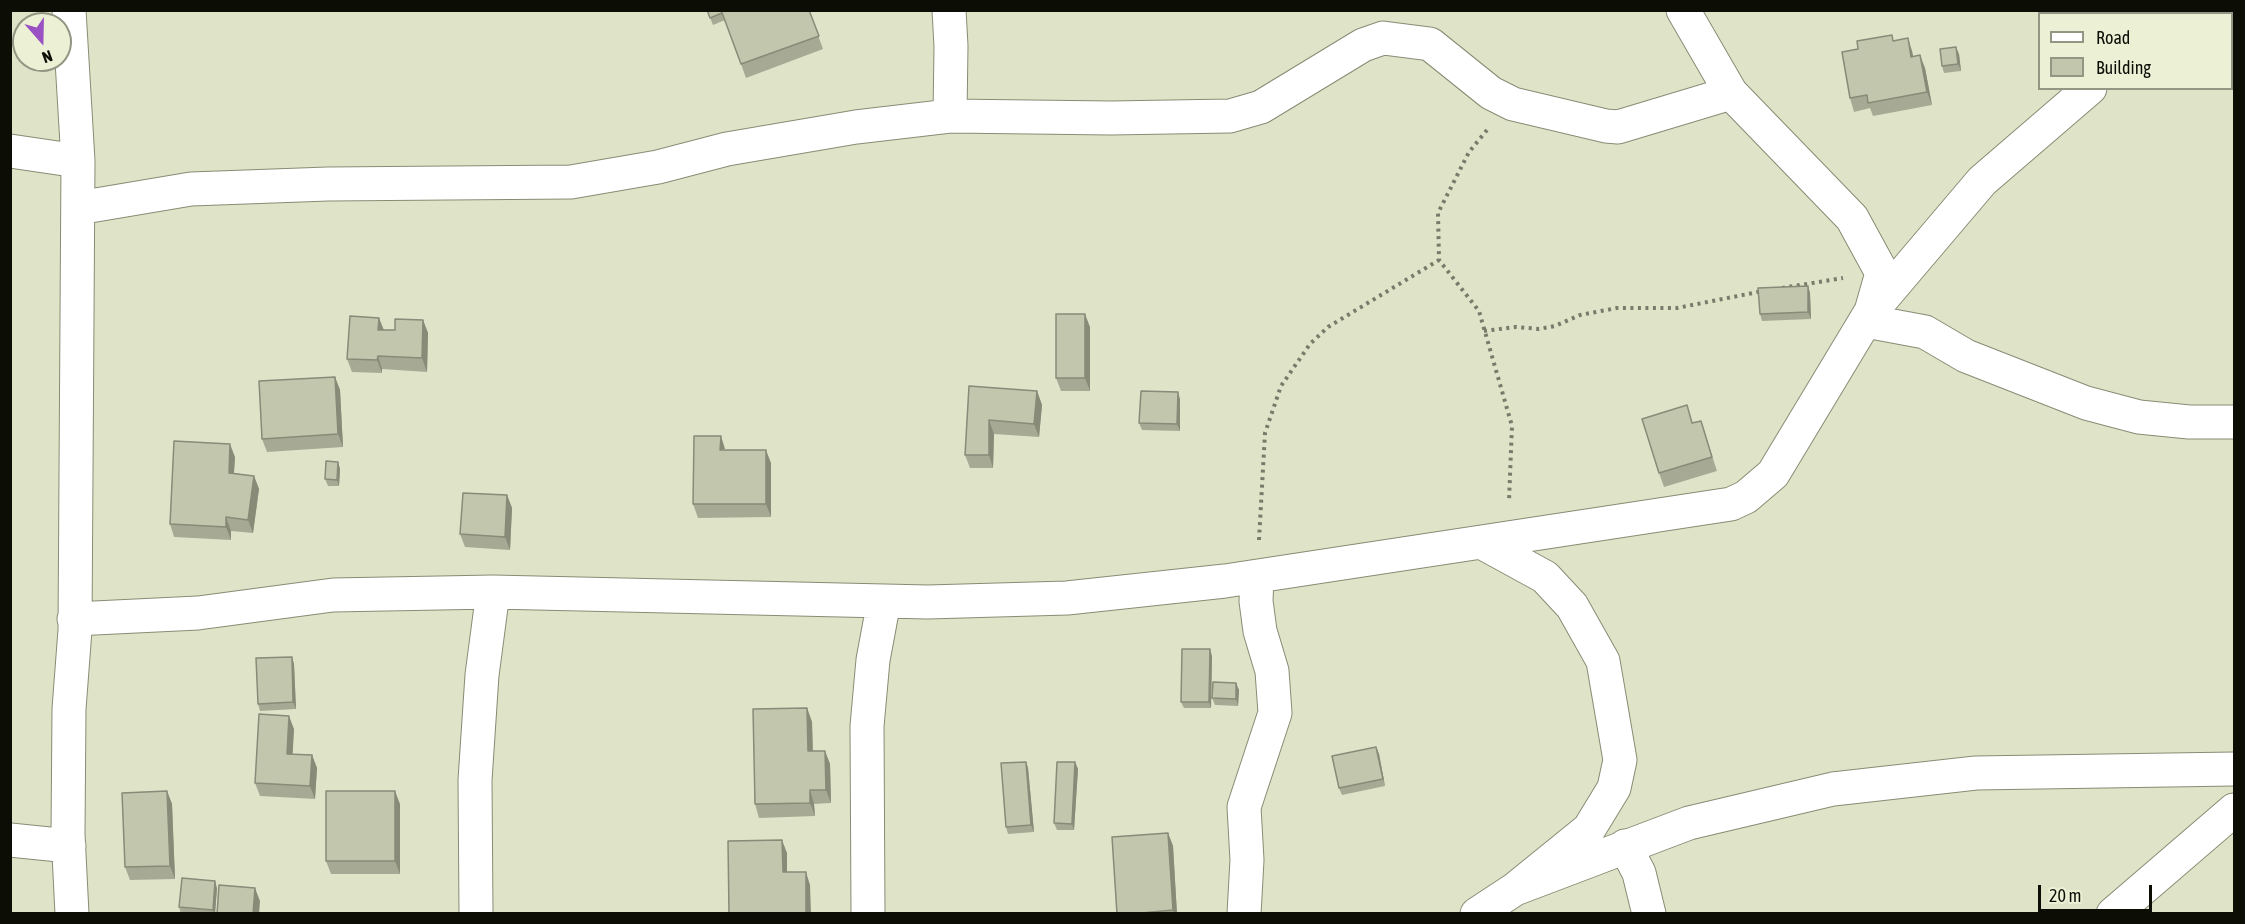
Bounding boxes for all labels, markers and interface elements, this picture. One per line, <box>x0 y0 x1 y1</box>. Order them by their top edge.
north arrow <box>12 12 72 72</box>
legend <box>2038 12 2233 90</box>
text: Road <box>2096 27 2130 48</box>
text: N <box>40 47 55 67</box>
text: Building <box>2096 57 2151 78</box>
scale bar <box>2041 873 2155 911</box>
text: 20 m <box>2049 885 2081 906</box>

